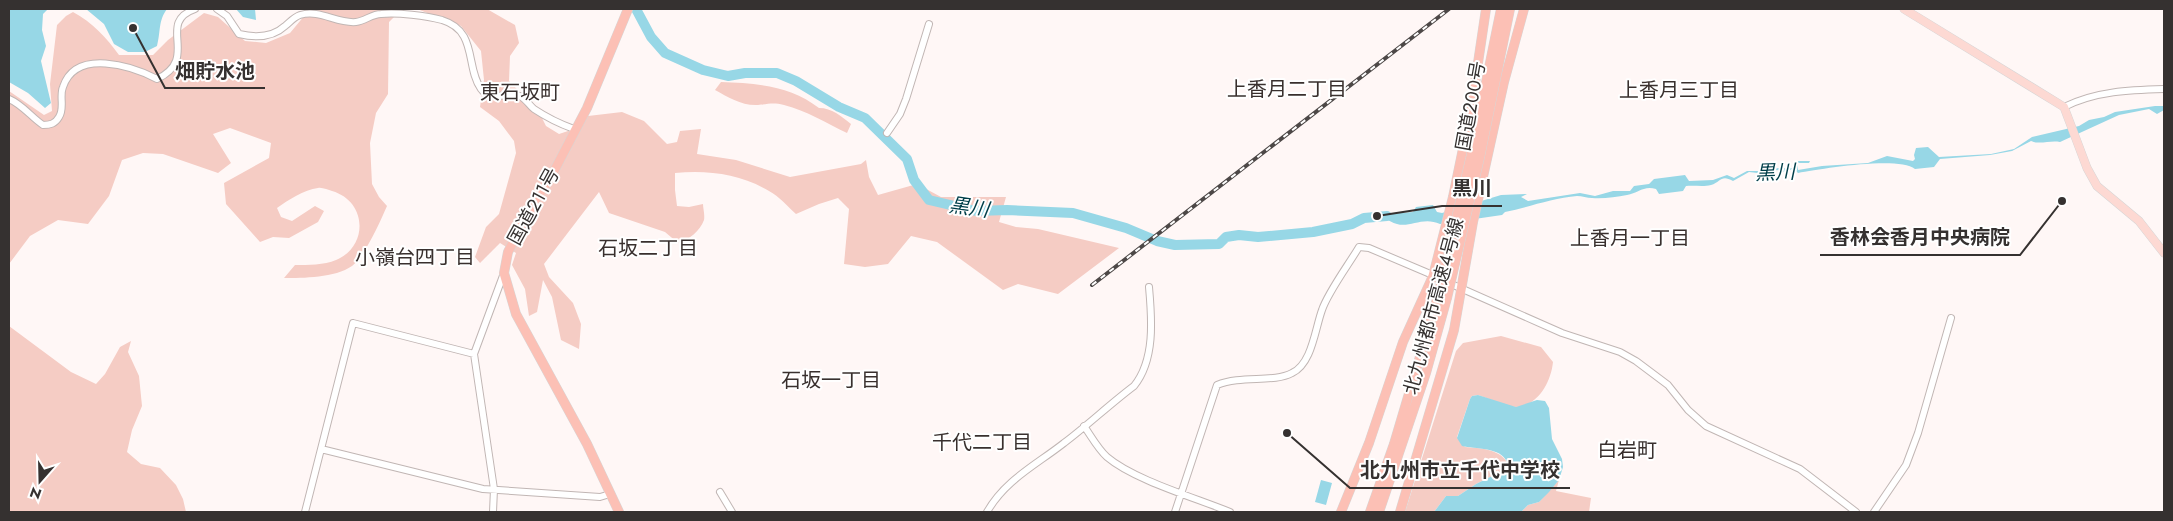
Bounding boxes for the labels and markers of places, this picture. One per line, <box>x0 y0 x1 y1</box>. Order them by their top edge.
callout: 畑貯水池 <box>165 53 265 88</box>
callout: 黒川 <box>1442 171 1502 206</box>
callout: 香林会香月中央病院 <box>1820 220 2020 255</box>
callout: 北九州市立千代中学校 <box>1350 453 1570 488</box>

